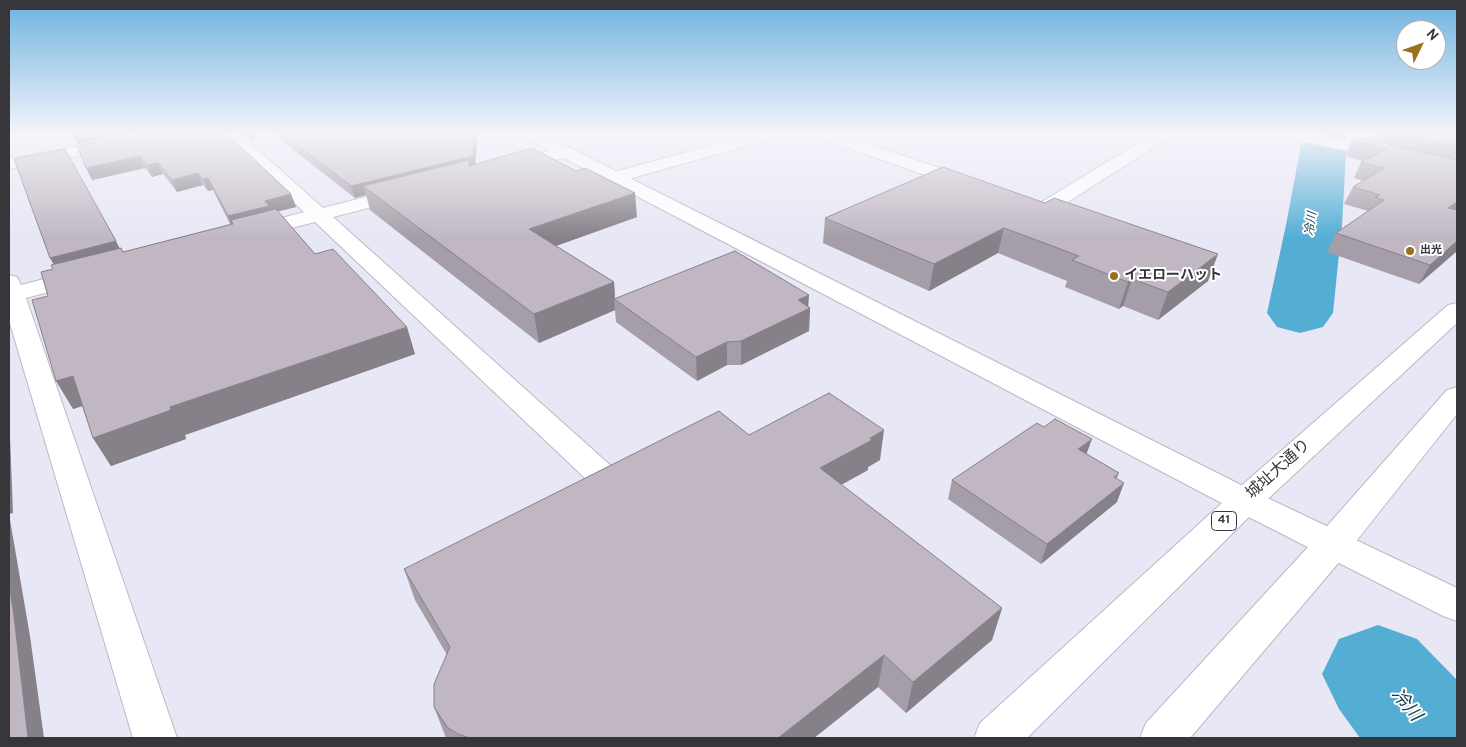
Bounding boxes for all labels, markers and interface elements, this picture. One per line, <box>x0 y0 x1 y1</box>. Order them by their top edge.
north arrow <box>1396 20 1446 70</box>
text: N <box>1422 26 1441 45</box>
water label: 冷川 <box>1303 211 1321 237</box>
place label: 出光 <box>1420 244 1442 258</box>
marker: 出光 <box>1404 245 1416 257</box>
place label: イエローハット <box>1124 268 1222 284</box>
marker: イエローハット <box>1108 270 1120 282</box>
street label: 城址大通り <box>1243 436 1315 504</box>
road number: 41 <box>1212 512 1236 530</box>
water label: 冷川 <box>1385 685 1425 727</box>

